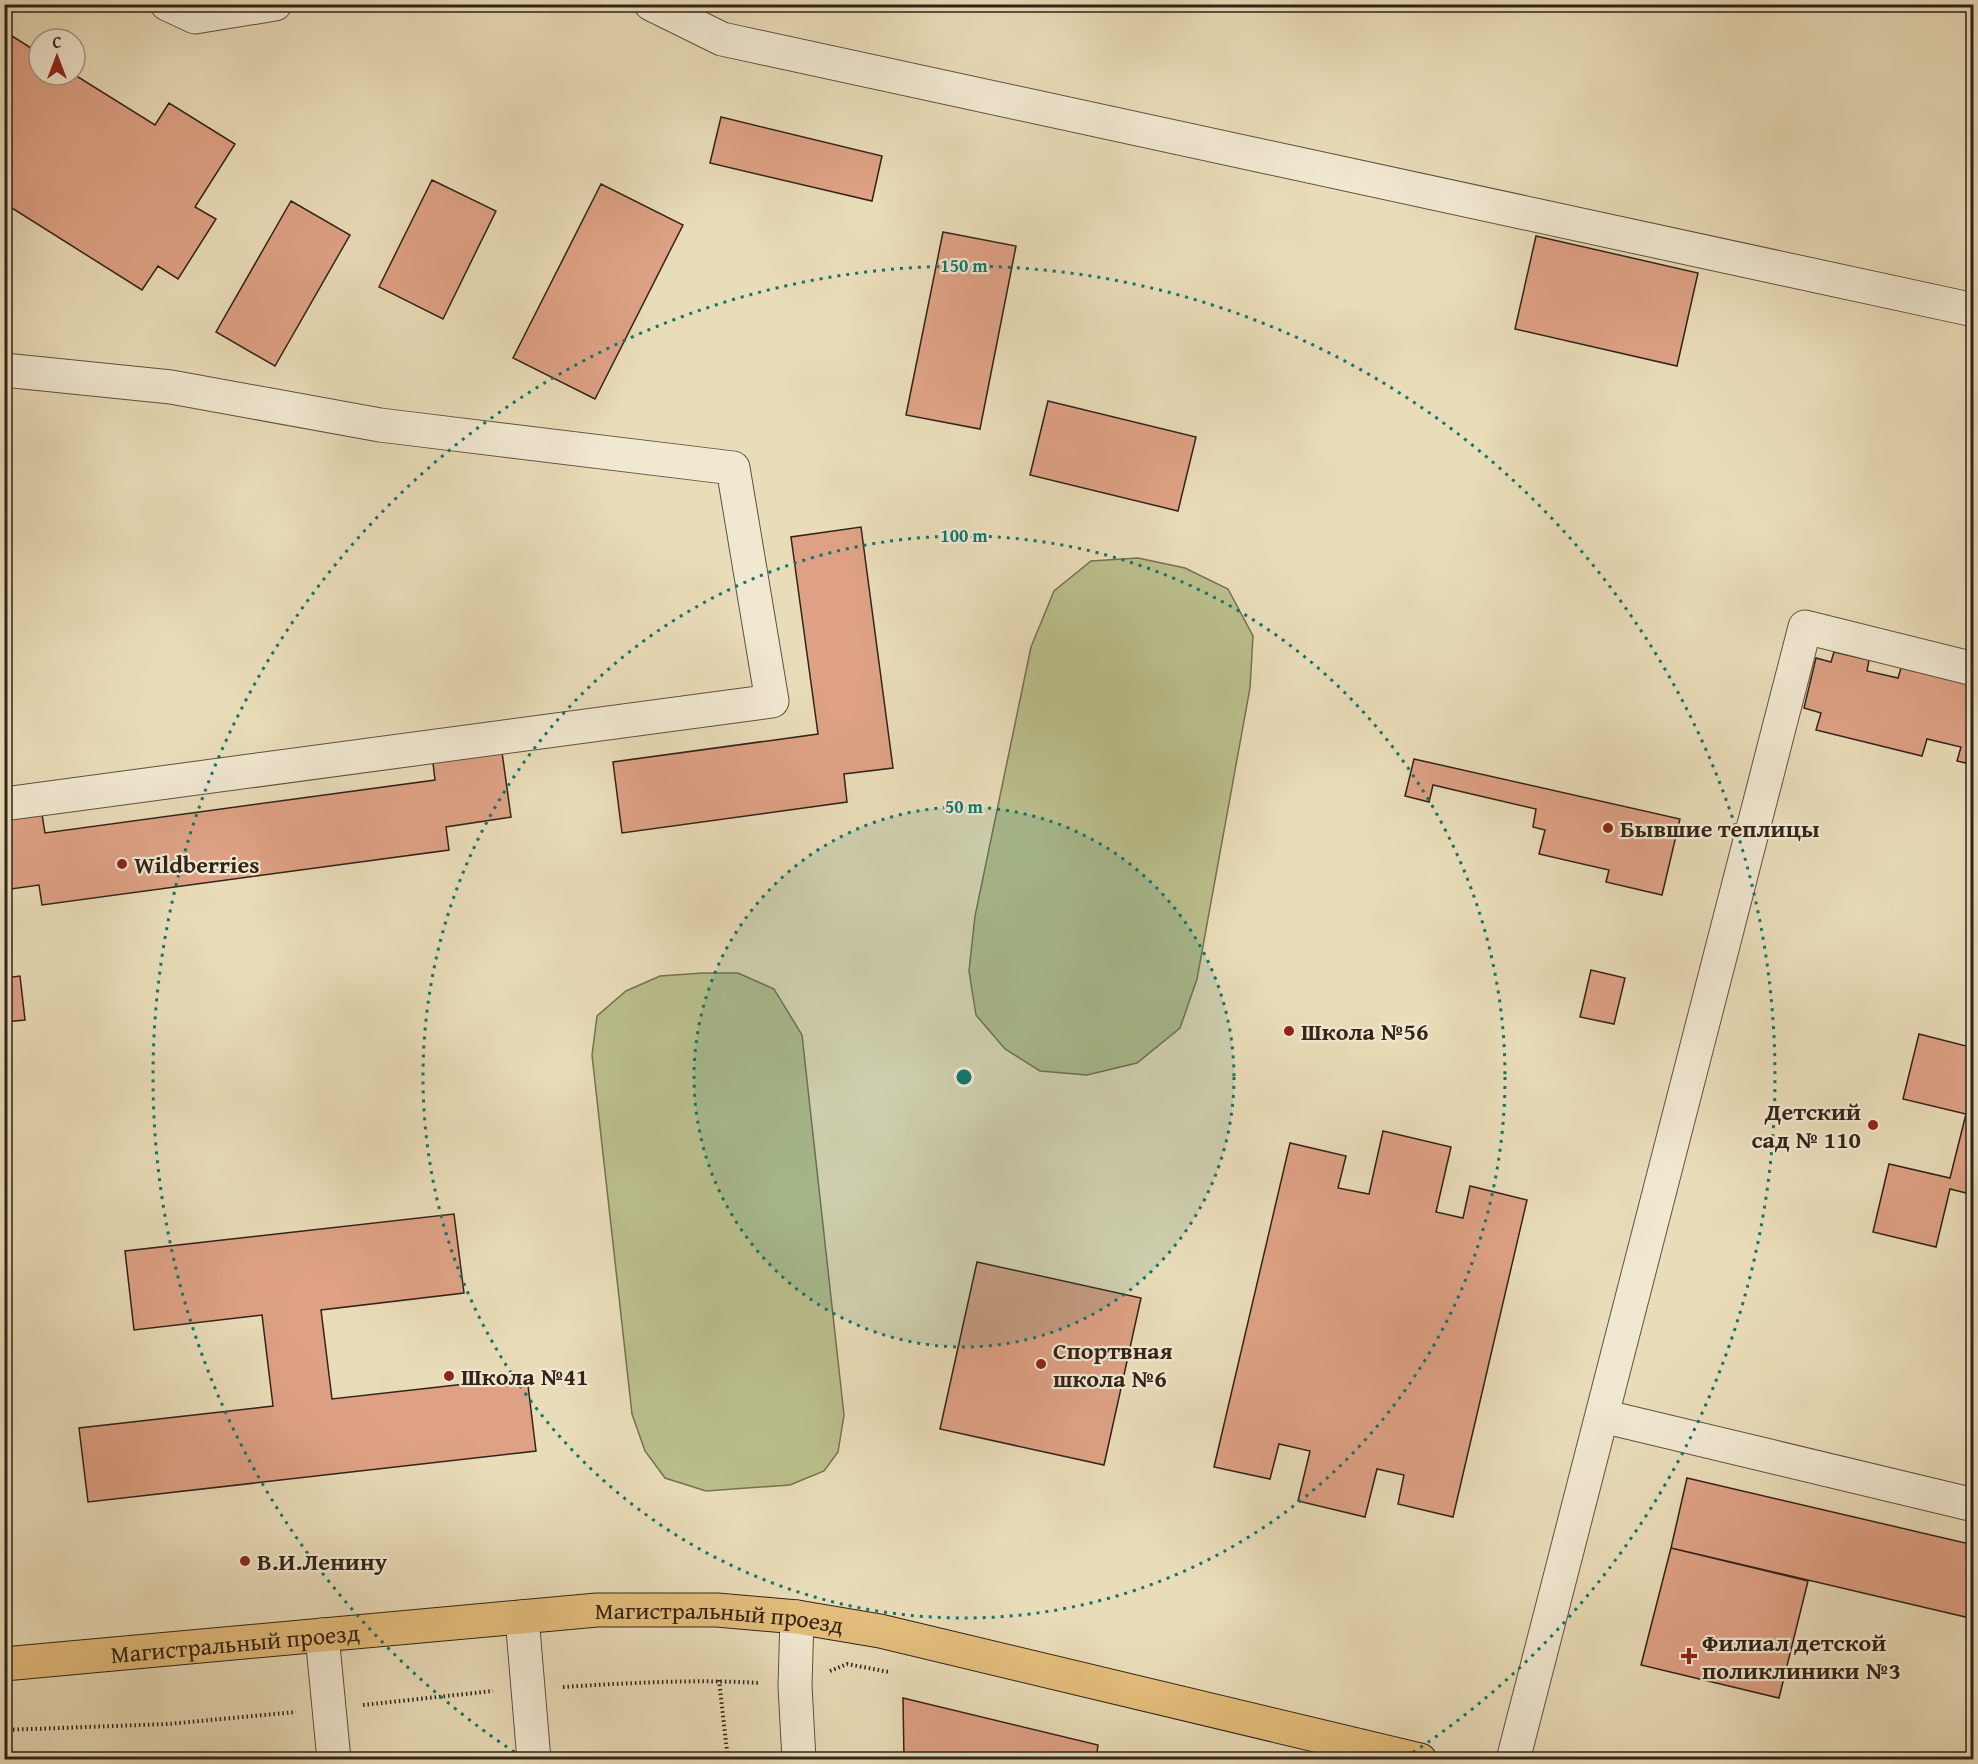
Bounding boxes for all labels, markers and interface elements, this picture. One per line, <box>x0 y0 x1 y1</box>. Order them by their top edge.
north arrow <box>27 27 87 87</box>
text: С <box>52 30 62 54</box>
text: 150 m <box>940 252 988 279</box>
text: 100 m <box>940 522 988 549</box>
text: 50 m <box>945 793 984 820</box>
place label: Бывшие теплицы <box>1620 811 1820 846</box>
marker: Бывшие теплицы <box>1601 821 1615 835</box>
place label: Wildberries <box>134 847 260 882</box>
marker: Wildberries <box>115 857 129 871</box>
place label: Школа №56 <box>1301 1014 1429 1049</box>
marker: Школа №56 <box>1282 1024 1296 1038</box>
centre of rings <box>954 1067 974 1087</box>
place label: Детский сад № 110 <box>1752 1094 1861 1157</box>
marker: Детский сад № 110 <box>1866 1118 1880 1132</box>
place label: Спортвная школа №6 <box>1053 1333 1173 1396</box>
marker: Спортвная школа №6 <box>1034 1357 1048 1371</box>
place label: Школа №41 <box>461 1359 589 1394</box>
marker: Школа №41 <box>442 1369 456 1383</box>
place label: В.И.Ленину <box>257 1544 388 1579</box>
marker: В.И.Ленину <box>238 1554 252 1568</box>
street label: Магистральный проезд <box>595 1593 846 1642</box>
street label: Магистральный проезд <box>109 1614 361 1672</box>
place label: Филиал детской поликлиники №3 <box>1702 1625 1901 1688</box>
marker: Филиал детской поликлиники №3 <box>1680 1647 1698 1665</box>

